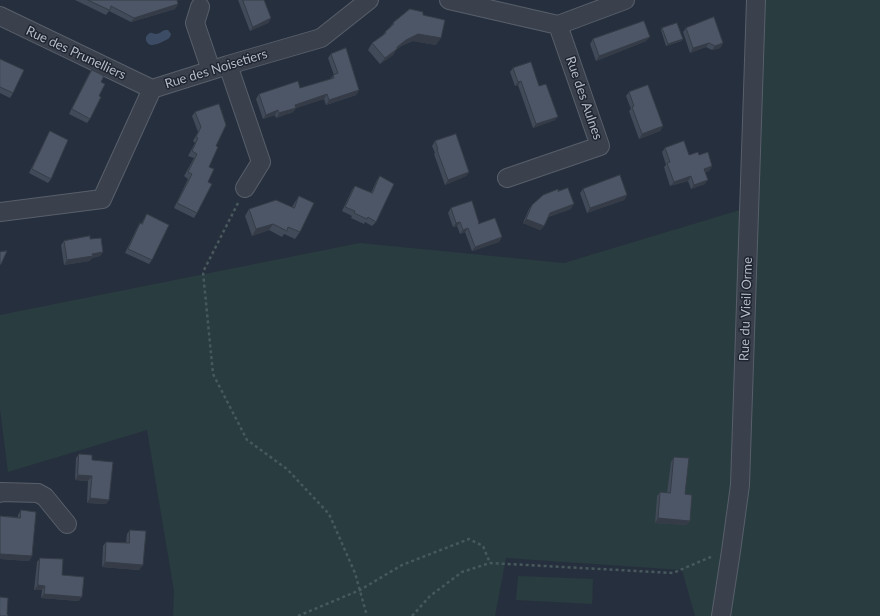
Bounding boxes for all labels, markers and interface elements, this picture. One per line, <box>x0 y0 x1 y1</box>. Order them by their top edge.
street label: Rue des Prunelliers <box>23 23 129 83</box>
street label: Rue des Noisetiers <box>163 46 269 92</box>
street label: Rue des Aulnes <box>562 54 606 142</box>
street label: Rue du Vieil Orme <box>736 257 756 361</box>

